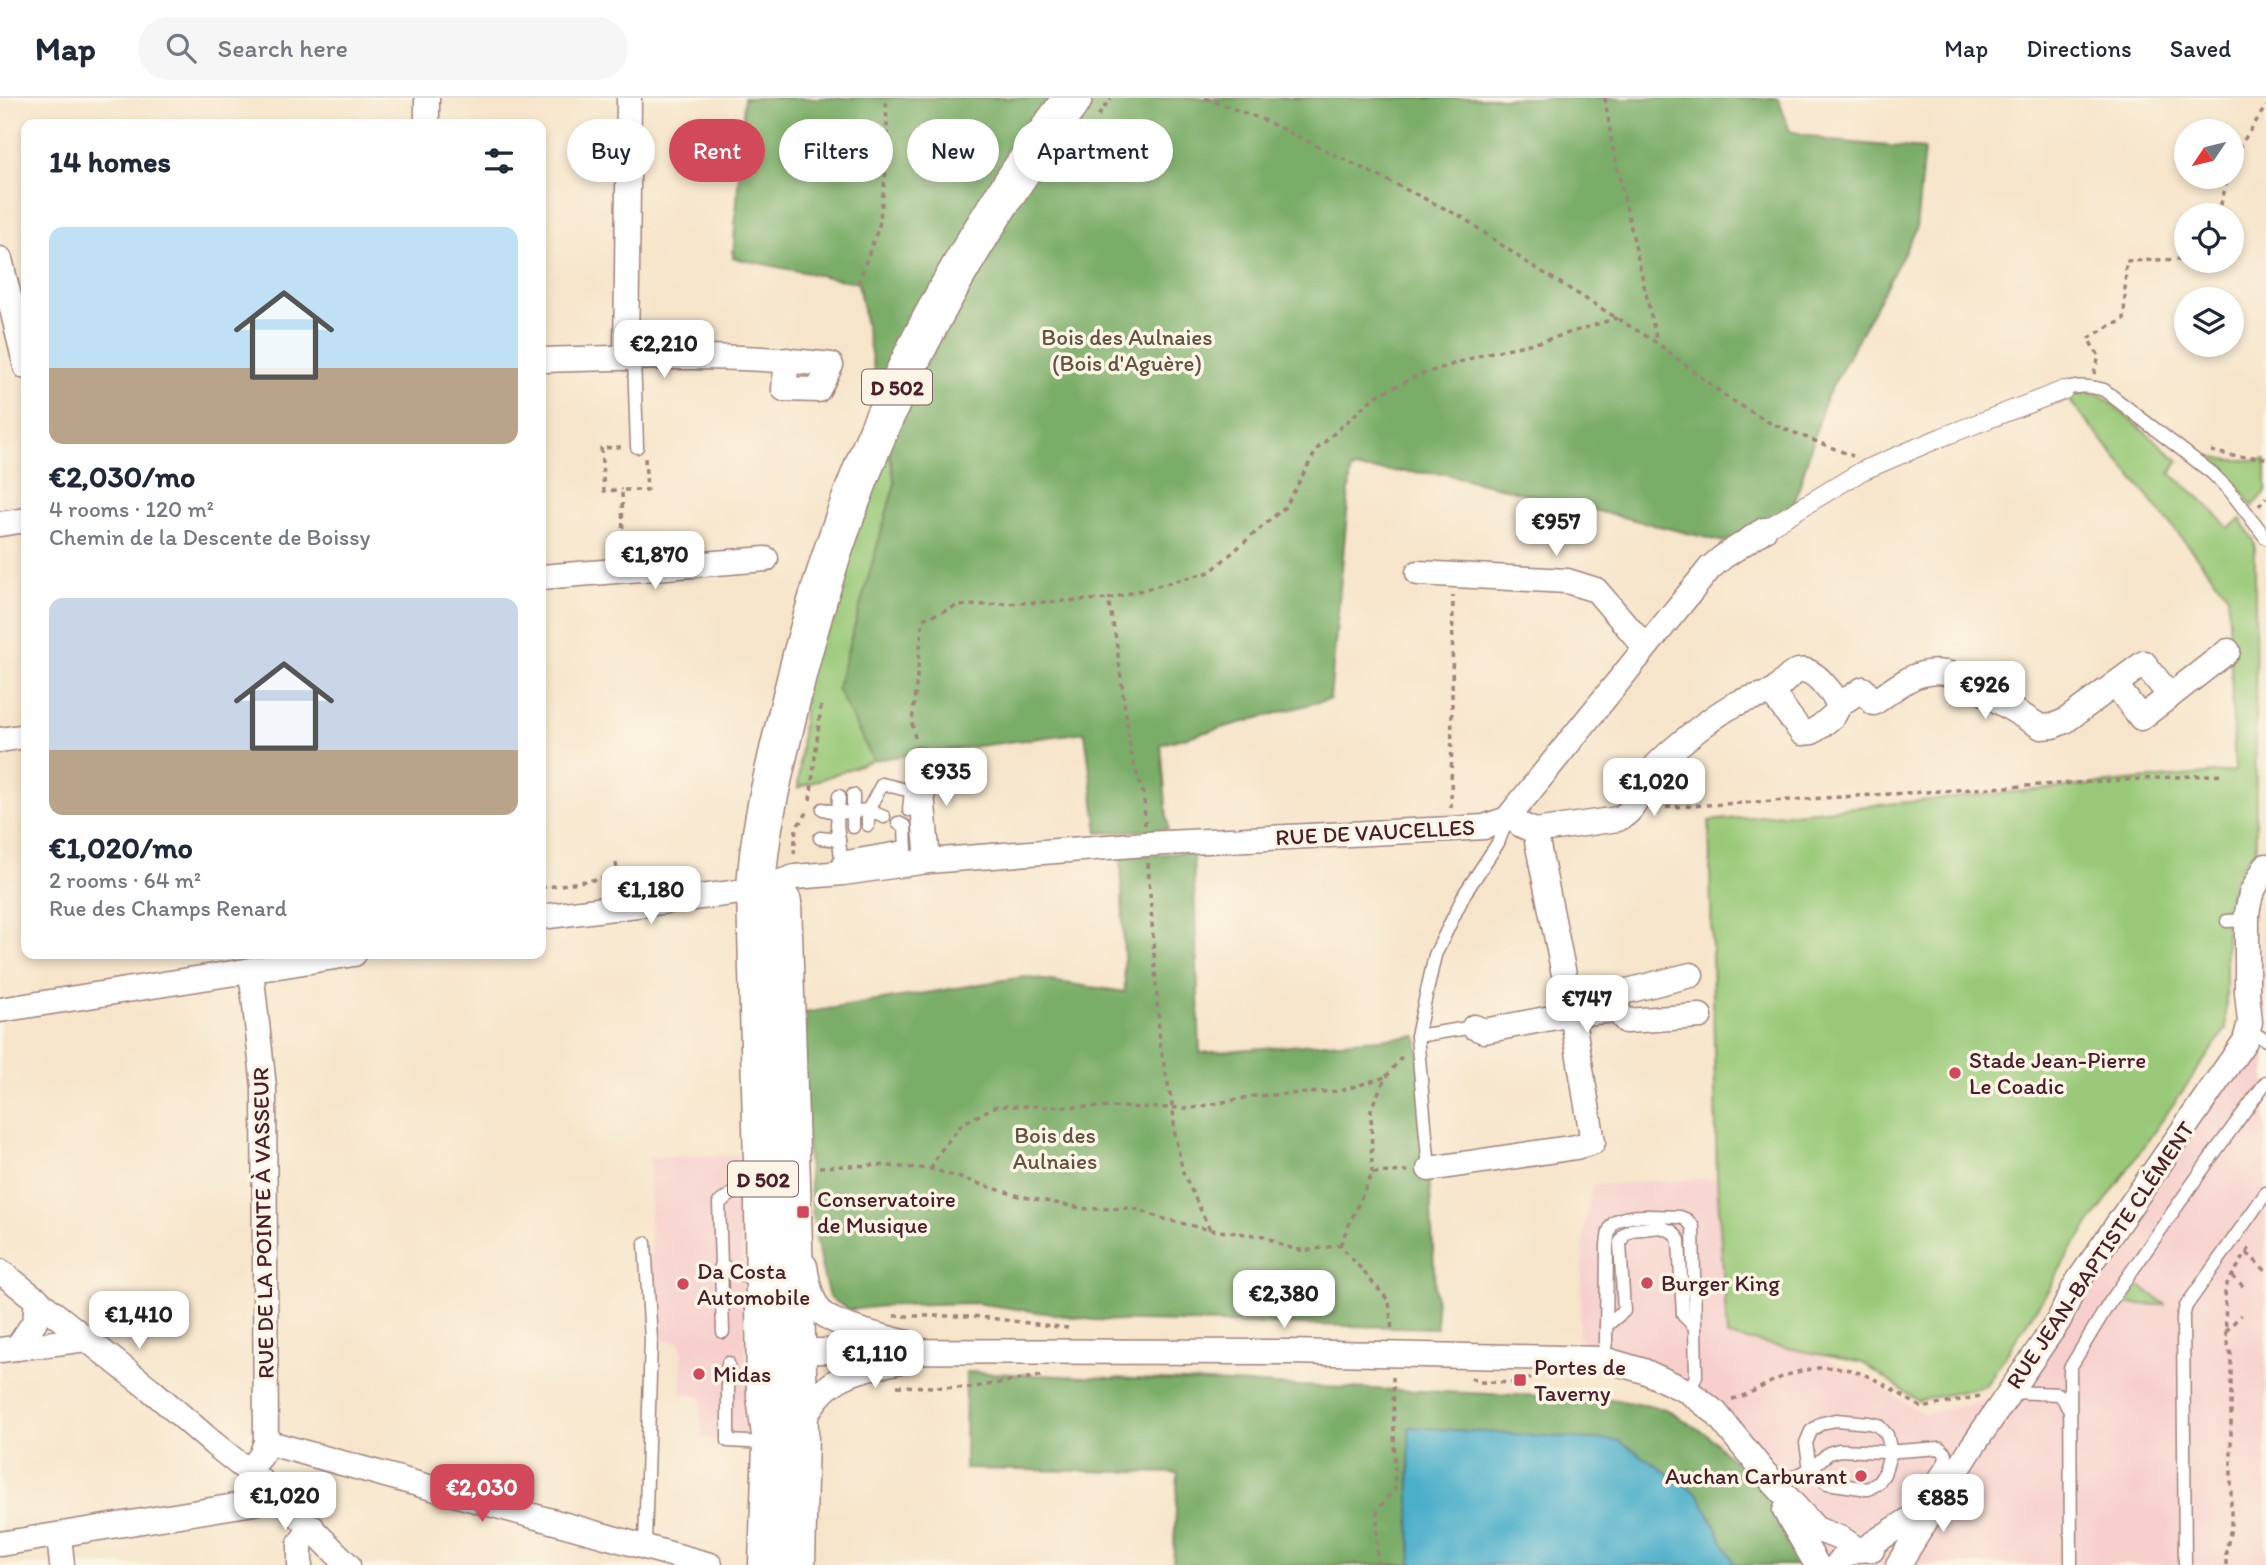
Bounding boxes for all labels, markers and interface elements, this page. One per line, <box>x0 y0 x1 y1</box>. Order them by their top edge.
search box <box>138 17 628 80</box>
text: Map <box>35 29 96 68</box>
icon: search <box>162 29 200 67</box>
text: Search here <box>218 32 348 64</box>
text: Map <box>1944 34 1988 63</box>
text: Directions <box>2026 34 2132 63</box>
text: Saved <box>2170 34 2231 63</box>
chip: Buy <box>567 119 655 182</box>
chip: Rent <box>669 119 765 182</box>
chip: Filters <box>779 119 893 182</box>
chip: New <box>907 119 999 182</box>
chip: Apartment <box>1013 119 1173 182</box>
north arrow <box>2174 119 2244 189</box>
map controls <box>2174 119 2244 357</box>
icon: filters <box>480 142 518 180</box>
text: 14 homes <box>49 143 171 180</box>
button: locate <box>2174 203 2244 273</box>
icon: home <box>221 272 347 398</box>
button: layers <box>2174 287 2244 357</box>
pin: €2,210 <box>607 320 721 380</box>
park label: Bois des Aulnaies (Bois d'Aguère) <box>1041 323 1213 377</box>
text: €2,210 <box>630 329 698 357</box>
road number: D 502 <box>862 370 932 404</box>
text: €2,030/mo <box>49 458 195 495</box>
text: 4 rooms · 120 m² <box>49 495 214 523</box>
pin: €957 <box>1515 498 1597 558</box>
text: €957 <box>1532 507 1580 535</box>
text: Chemin de la Descente de Boissy <box>49 523 370 551</box>
pin: €1,870 <box>598 532 712 591</box>
text: €1,870 <box>621 540 689 568</box>
icon: home <box>221 643 347 769</box>
pin: €926 <box>1944 662 2026 721</box>
text: €926 <box>1960 670 2010 698</box>
pin: €935 <box>905 748 987 808</box>
text: €935 <box>921 757 971 785</box>
pin: €1,020 <box>1597 758 1711 818</box>
text: €1,020 <box>1619 767 1689 795</box>
street label: RUE DE VAUCELLES <box>1275 813 1475 851</box>
text: €1,020/mo <box>49 829 193 866</box>
text: 2 rooms · 64 m² <box>49 866 201 894</box>
pin: €1,180 <box>594 866 708 926</box>
text: €1,180 <box>618 875 684 903</box>
text: Rue des Champs Renard <box>49 894 287 922</box>
pin: €747 <box>1546 976 1628 1035</box>
text: €747 <box>1562 984 1612 1012</box>
place label: Stade Jean-Pierre Le Coadic <box>1969 1046 2146 1100</box>
marker: Stade Jean-Pierre Le Coadic <box>1947 1065 1963 1081</box>
street label: RUE DE LA POINTE À VASSEUR <box>246 1067 280 1379</box>
street label: RUE JEAN-BAPTISTE CLÉMENT <box>2000 1116 2200 1394</box>
park label: Bois des Aulnaies <box>1013 1121 1097 1175</box>
road number: D 502 <box>728 1162 798 1196</box>
place label: Conservatoire de Musique <box>817 1185 956 1239</box>
marker: Conservatoire de Musique <box>795 1204 811 1220</box>
place label: Da Costa Automobile <box>697 1257 810 1311</box>
place label: Burger King <box>1661 1269 1780 1297</box>
pin: €2,380 <box>1227 1270 1341 1330</box>
marker: Burger King <box>1639 1275 1655 1291</box>
marker: Da Costa Automobile <box>675 1276 691 1292</box>
text: €2,380 <box>1249 1279 1319 1307</box>
pin: €1,410 <box>82 1292 196 1351</box>
text: €1,410 <box>105 1300 173 1328</box>
pin: €1,110 <box>818 1330 932 1390</box>
text: €1,110 <box>843 1339 907 1367</box>
place label: Portes de Taverny <box>1534 1353 1626 1407</box>
place label: Midas <box>713 1360 771 1388</box>
marker: Midas <box>691 1366 707 1382</box>
marker: Portes de Taverny <box>1512 1372 1528 1388</box>
place label: Auchan Carburant <box>1665 1462 1847 1490</box>
pin: €2,030 <box>425 1464 539 1524</box>
marker: Auchan Carburant <box>1853 1468 1869 1484</box>
pin: €1,020 <box>228 1472 342 1532</box>
text: €2,030 <box>446 1473 518 1501</box>
pin: €885 <box>1902 1474 1984 1534</box>
text: €1,020 <box>250 1481 320 1509</box>
text: €885 <box>1918 1483 1968 1511</box>

